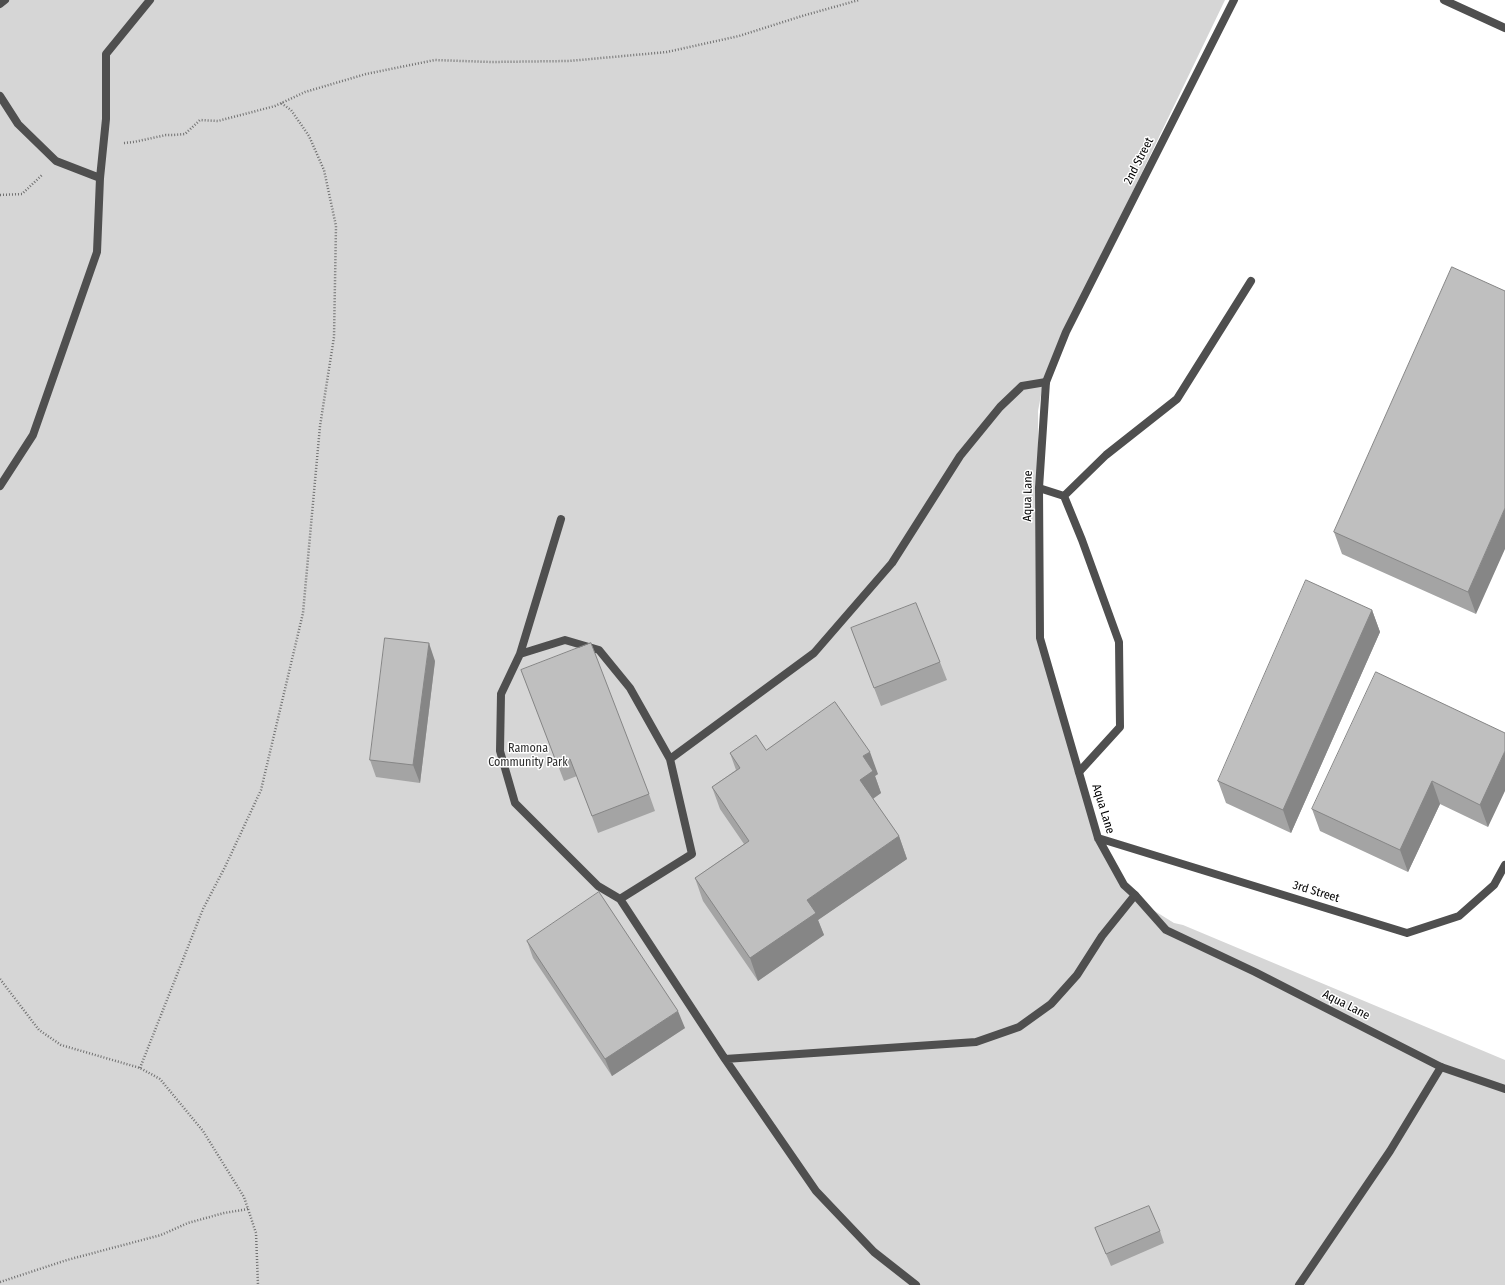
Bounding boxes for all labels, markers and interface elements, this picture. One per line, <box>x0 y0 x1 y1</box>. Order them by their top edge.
street label: 2nd Street <box>1121 135 1157 187</box>
street label: Aqua Lane <box>1020 470 1036 522</box>
park label: Ramona Community Park <box>488 742 568 770</box>
street label: Aqua Lane <box>1089 782 1117 836</box>
street label: 3rd Street <box>1291 878 1341 906</box>
street label: Aqua Lane <box>1320 987 1372 1023</box>

